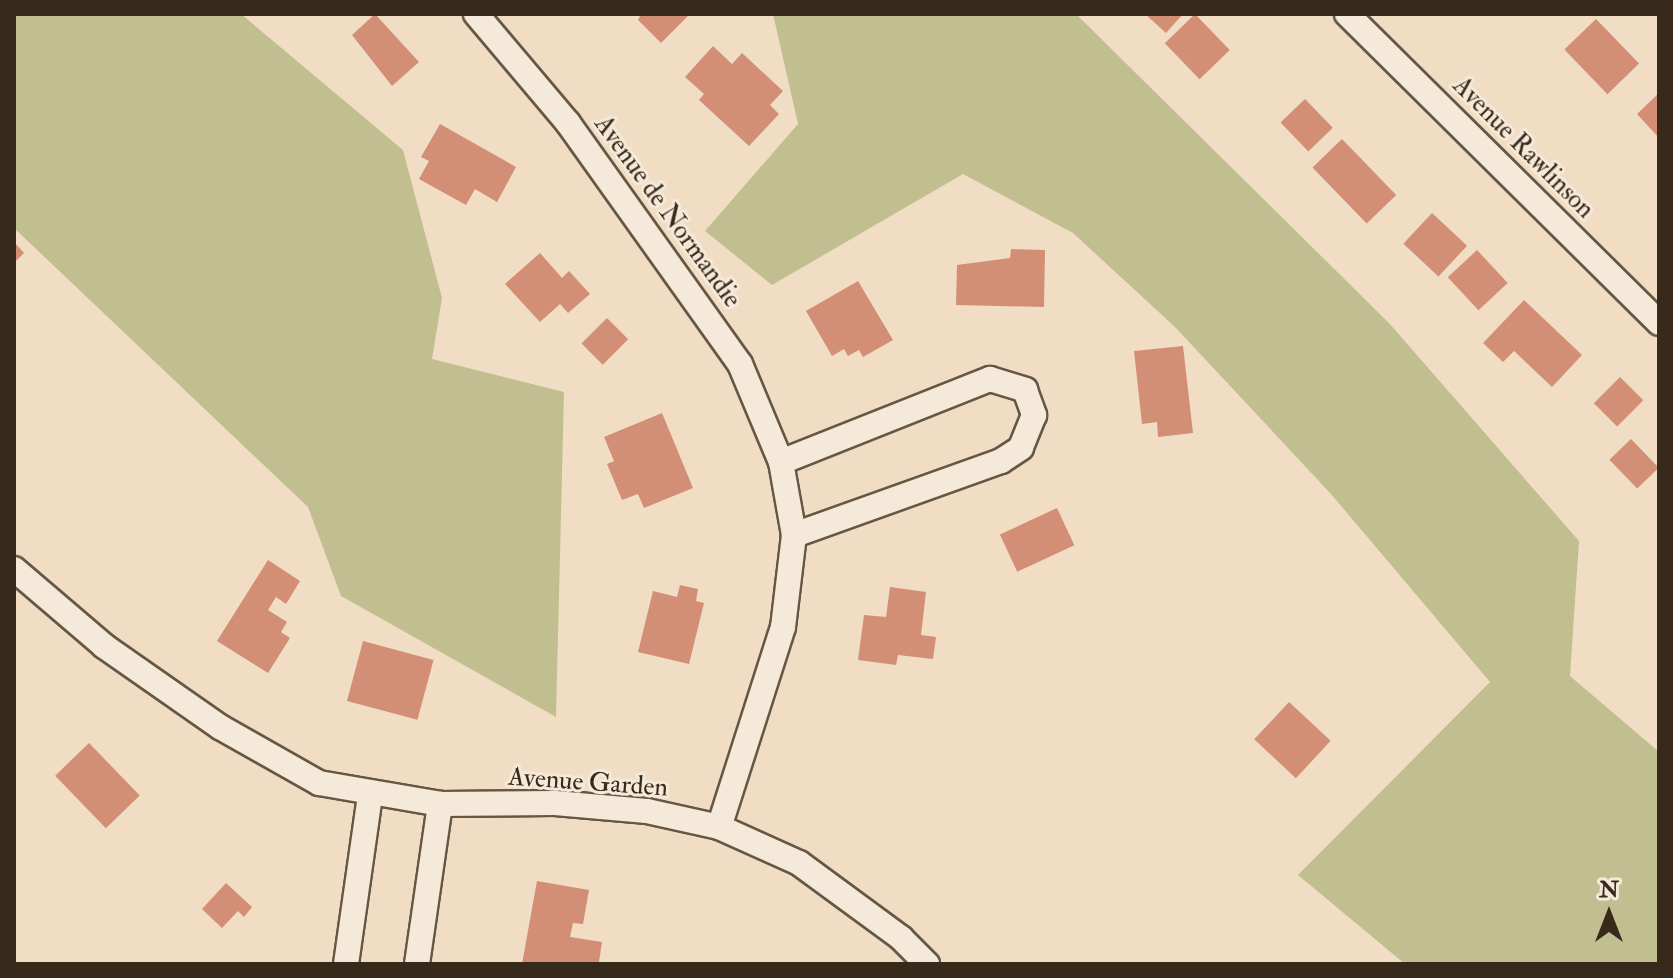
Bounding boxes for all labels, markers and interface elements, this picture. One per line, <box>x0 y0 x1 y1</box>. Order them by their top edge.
street label: Avenue Rawlinson <box>1446 71 1600 225</box>
street label: Avenue de Normandie <box>587 110 747 314</box>
street label: Avenue Garden <box>507 762 669 804</box>
north arrow <box>1569 874 1649 954</box>
text: N <box>1599 876 1619 904</box>

